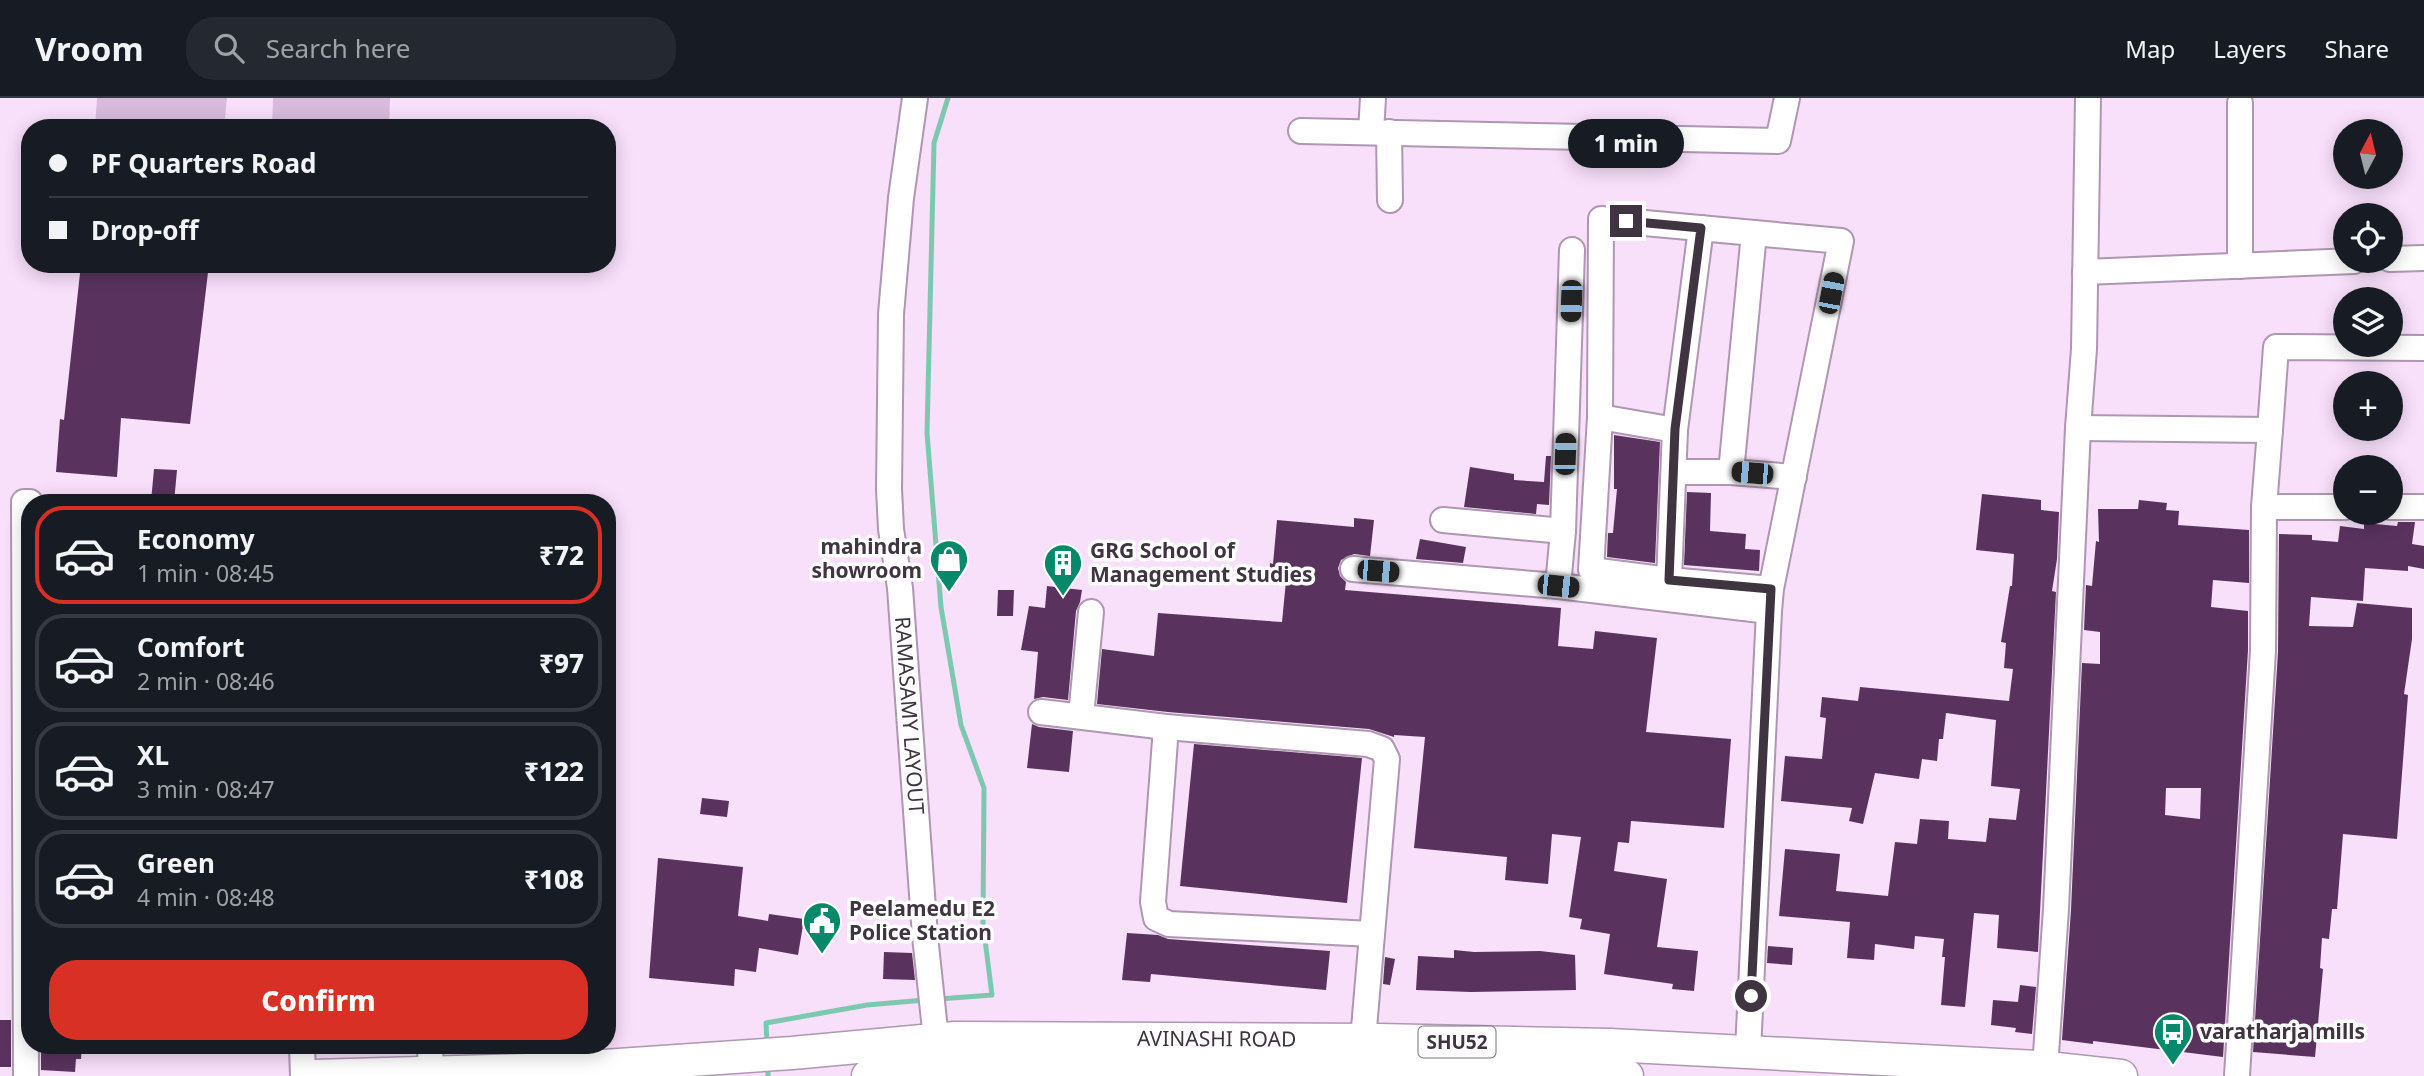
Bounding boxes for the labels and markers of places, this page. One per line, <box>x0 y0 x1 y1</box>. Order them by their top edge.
place label: mahindra showroom <box>811 532 922 584</box>
place label: GRG School of Management Studies <box>1090 536 1313 588</box>
shop icon: mahindra showroom <box>928 538 970 593</box>
building icon: GRG School of Management Studies <box>1042 542 1084 597</box>
place label: Peelamedu E2 Police Station <box>849 894 995 946</box>
public building icon: Peelamedu E2 Police Station <box>801 900 843 955</box>
bus stop icon: varatharja mills <box>2152 1011 2194 1066</box>
place label: varatharja mills <box>2200 1017 2365 1045</box>

